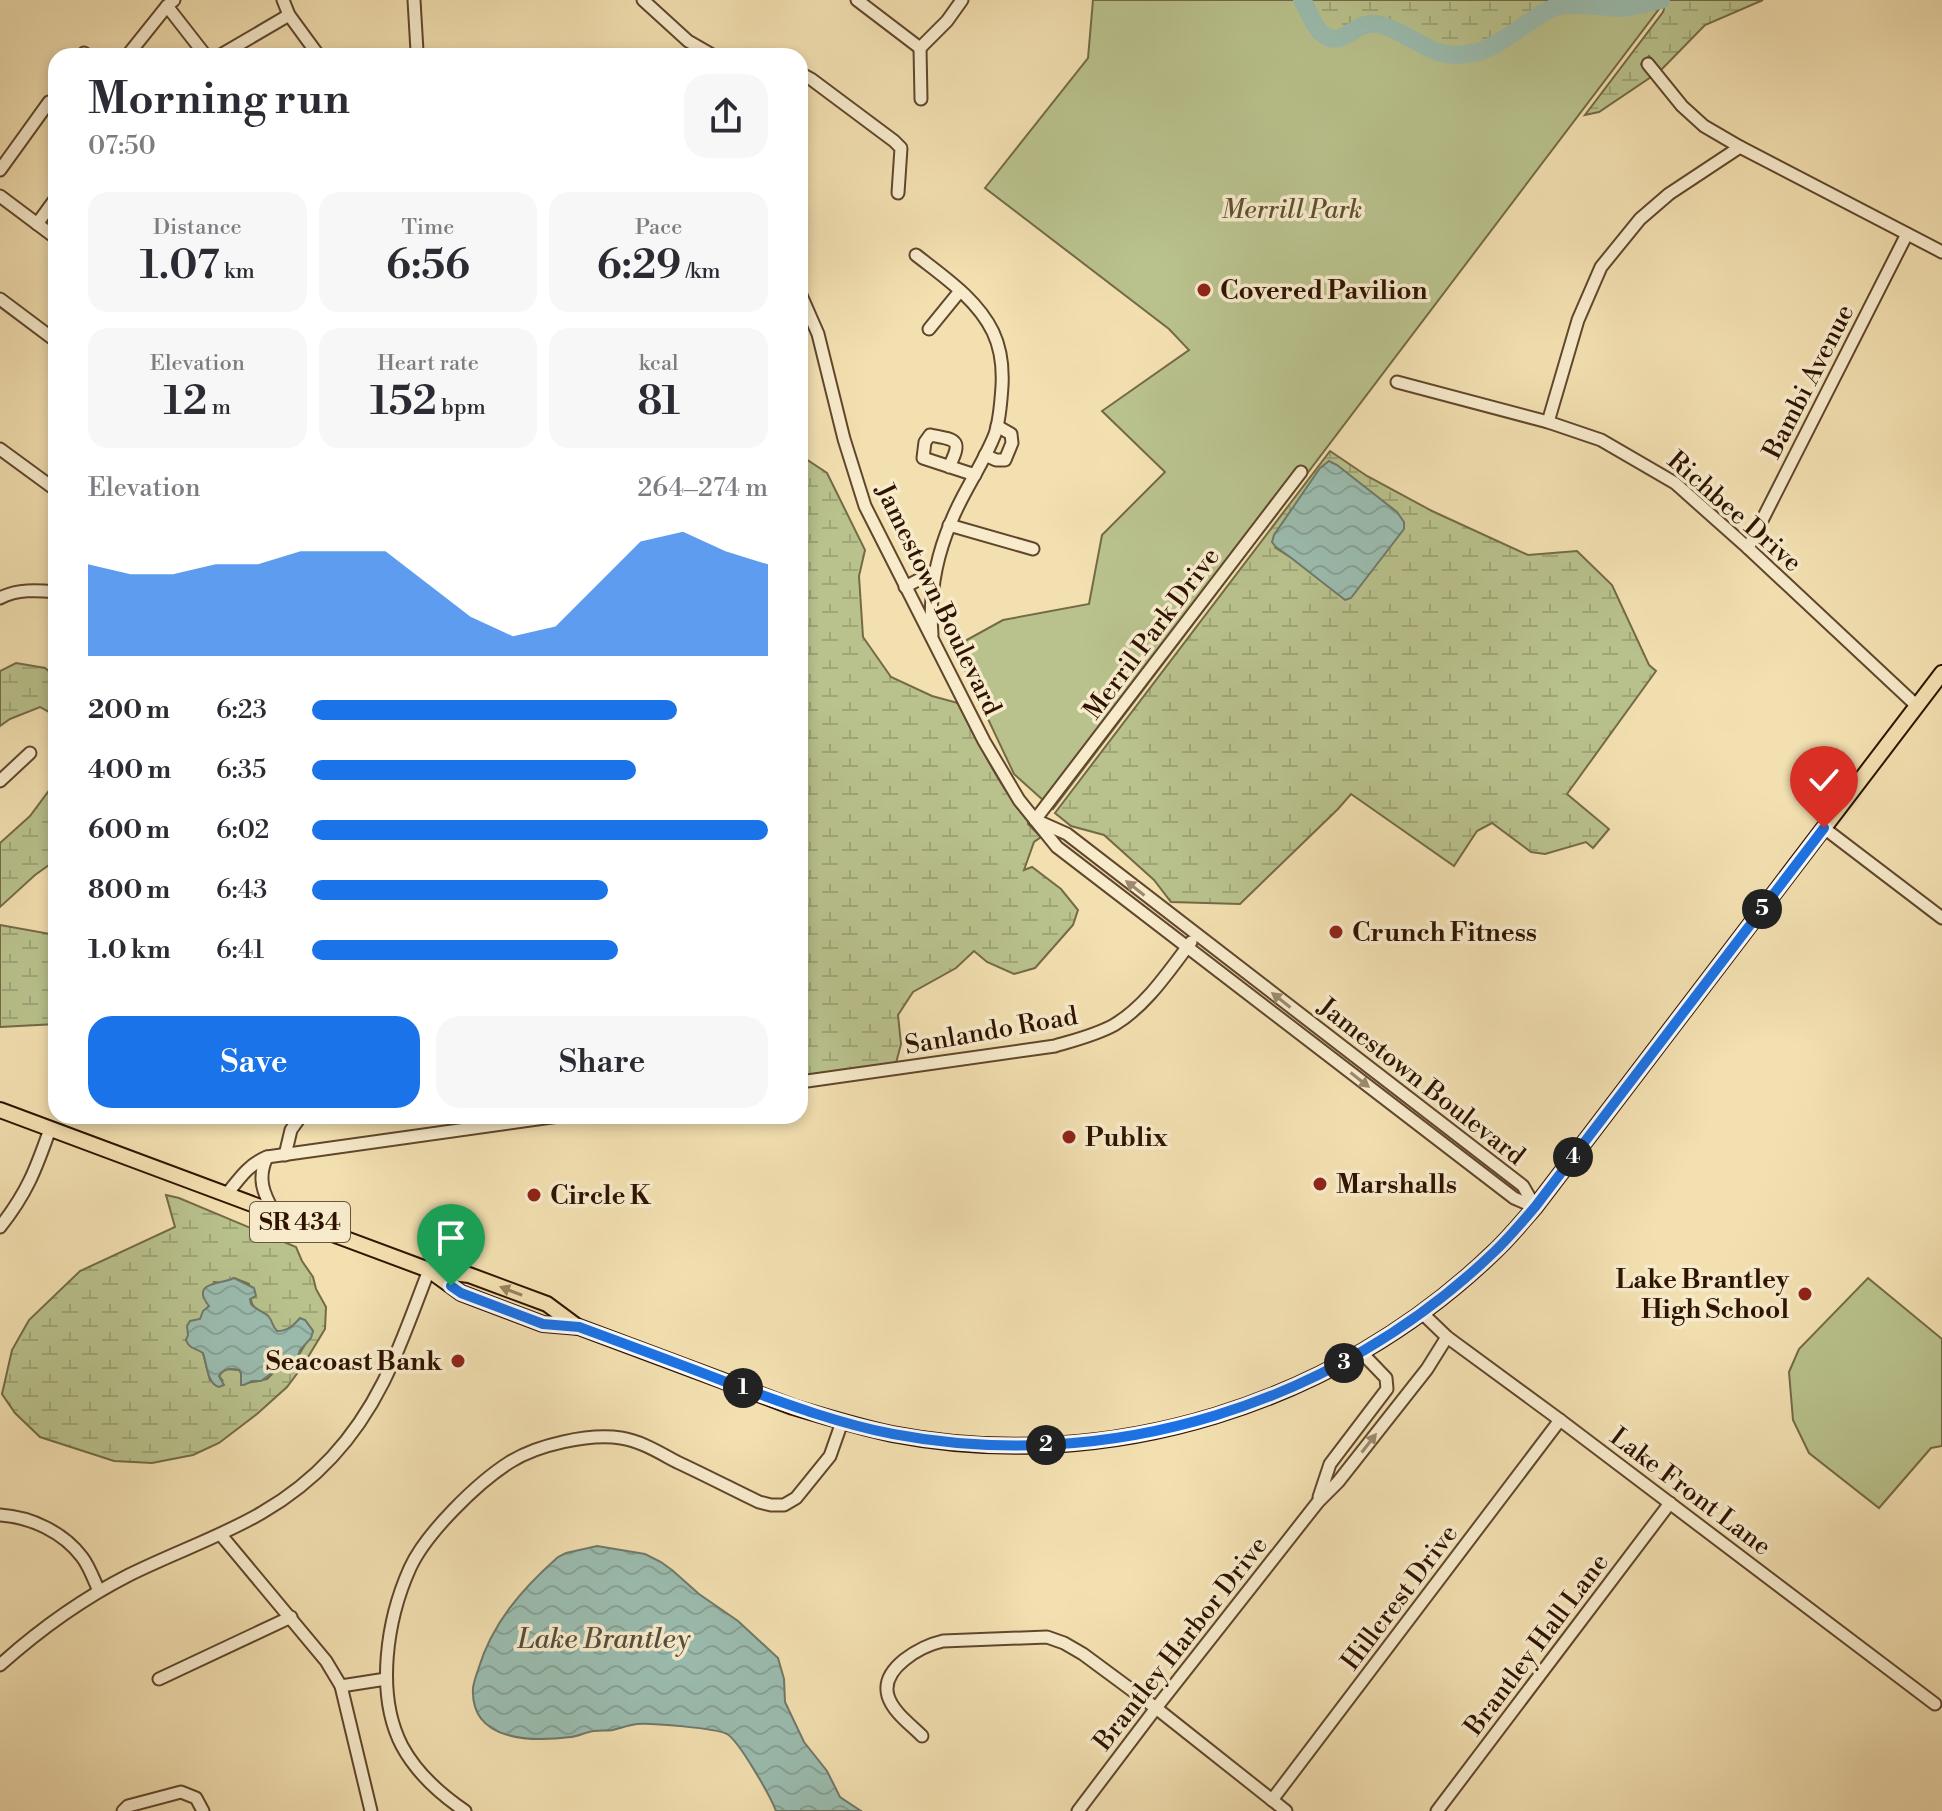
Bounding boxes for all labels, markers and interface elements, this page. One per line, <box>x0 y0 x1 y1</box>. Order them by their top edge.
text: Morning run <box>88 72 350 127</box>
button: share <box>684 74 768 158</box>
text: 07:50 <box>88 130 156 162</box>
park label: Merrill Park <box>1222 194 1362 226</box>
text: Distance <box>153 214 242 241</box>
text: Time <box>402 214 454 241</box>
text: Pace <box>635 214 682 241</box>
text: 1.07 <box>140 241 219 291</box>
text: 6:56 <box>386 241 470 291</box>
text: 6:29 <box>597 241 681 291</box>
text: km <box>219 258 255 285</box>
text: /km <box>681 258 721 285</box>
place label: Covered Pavilion <box>1220 275 1428 307</box>
marker: Covered Pavilion <box>1195 281 1213 299</box>
street label: Bambi Avenue <box>1756 299 1861 465</box>
text: Elevation <box>150 350 245 377</box>
text: Heart rate <box>377 350 479 377</box>
text: kcal <box>639 350 679 377</box>
text: 12 <box>164 377 207 427</box>
text: 152 <box>370 377 437 427</box>
text: 81 <box>637 377 680 427</box>
text: m <box>207 394 231 421</box>
text: bpm <box>437 394 486 421</box>
street label: Richbee Drive <box>1661 445 1808 579</box>
text: Elevation <box>88 472 201 504</box>
text: 264–274 m <box>637 472 768 504</box>
street label: Jamestown Boulevard <box>868 478 1008 721</box>
street label: Merril Park Drive <box>1077 541 1227 726</box>
text: 200 m <box>88 694 170 726</box>
text: 6:23 <box>216 694 267 726</box>
pin <box>1790 746 1858 828</box>
text: 400 m <box>88 754 171 786</box>
text: 6:35 <box>216 754 266 786</box>
icon: check <box>1802 758 1846 802</box>
text: 600 m <box>88 814 170 846</box>
text: 6:02 <box>216 814 269 846</box>
text: 800 m <box>88 874 170 906</box>
text: 6:43 <box>216 874 267 906</box>
one-way arrow <box>1125 880 1145 896</box>
pin: 5 <box>1742 889 1782 929</box>
text: 5 <box>1755 895 1769 922</box>
place label: Crunch Fitness <box>1352 917 1537 949</box>
marker: Crunch Fitness <box>1327 923 1345 941</box>
text: 1.0 km <box>88 934 171 966</box>
text: 6:41 <box>216 934 264 966</box>
street label: Jamestown Boulevard <box>1311 990 1531 1173</box>
one-way arrow <box>1271 993 1291 1009</box>
street label: Sanlando Road <box>902 1000 1080 1062</box>
button: Save <box>88 1016 420 1108</box>
button: Share <box>436 1016 768 1108</box>
one-way arrow <box>1350 1071 1370 1088</box>
place label: Publix <box>1085 1122 1168 1154</box>
marker: Publix <box>1060 1128 1078 1146</box>
pin: 4 <box>1553 1137 1593 1177</box>
text: 4 <box>1566 1143 1580 1170</box>
place label: Marshalls <box>1336 1169 1457 1201</box>
marker: Marshalls <box>1311 1175 1329 1193</box>
place label: Circle K <box>550 1180 652 1212</box>
marker: Circle K <box>525 1186 543 1204</box>
road number: SR 434 <box>250 1202 350 1242</box>
pin <box>417 1204 485 1286</box>
icon: arrive <box>429 1216 473 1260</box>
place label: Lake Brantley High School <box>1615 1264 1790 1326</box>
one-way arrow <box>499 1284 523 1297</box>
marker: Lake Brantley High School <box>1796 1285 1814 1303</box>
pin: 3 <box>1324 1343 1364 1383</box>
place label: Seacoast Bank <box>266 1346 443 1378</box>
text: 3 <box>1337 1349 1351 1376</box>
marker: Seacoast Bank <box>449 1352 467 1370</box>
pin: 1 <box>723 1368 763 1408</box>
text: 1 <box>738 1374 748 1401</box>
street label: Lake Front Lane <box>1603 1421 1777 1563</box>
pin: 2 <box>1026 1425 1066 1465</box>
text: 2 <box>1039 1431 1053 1458</box>
one-way arrow <box>1360 1433 1376 1453</box>
street label: Hillcrest Drive <box>1335 1518 1465 1677</box>
street label: Brantley Harbor Drive <box>1086 1530 1275 1758</box>
street label: Brantley Hall Lane <box>1457 1547 1616 1743</box>
water label: Lake Brantley <box>516 1622 692 1657</box>

